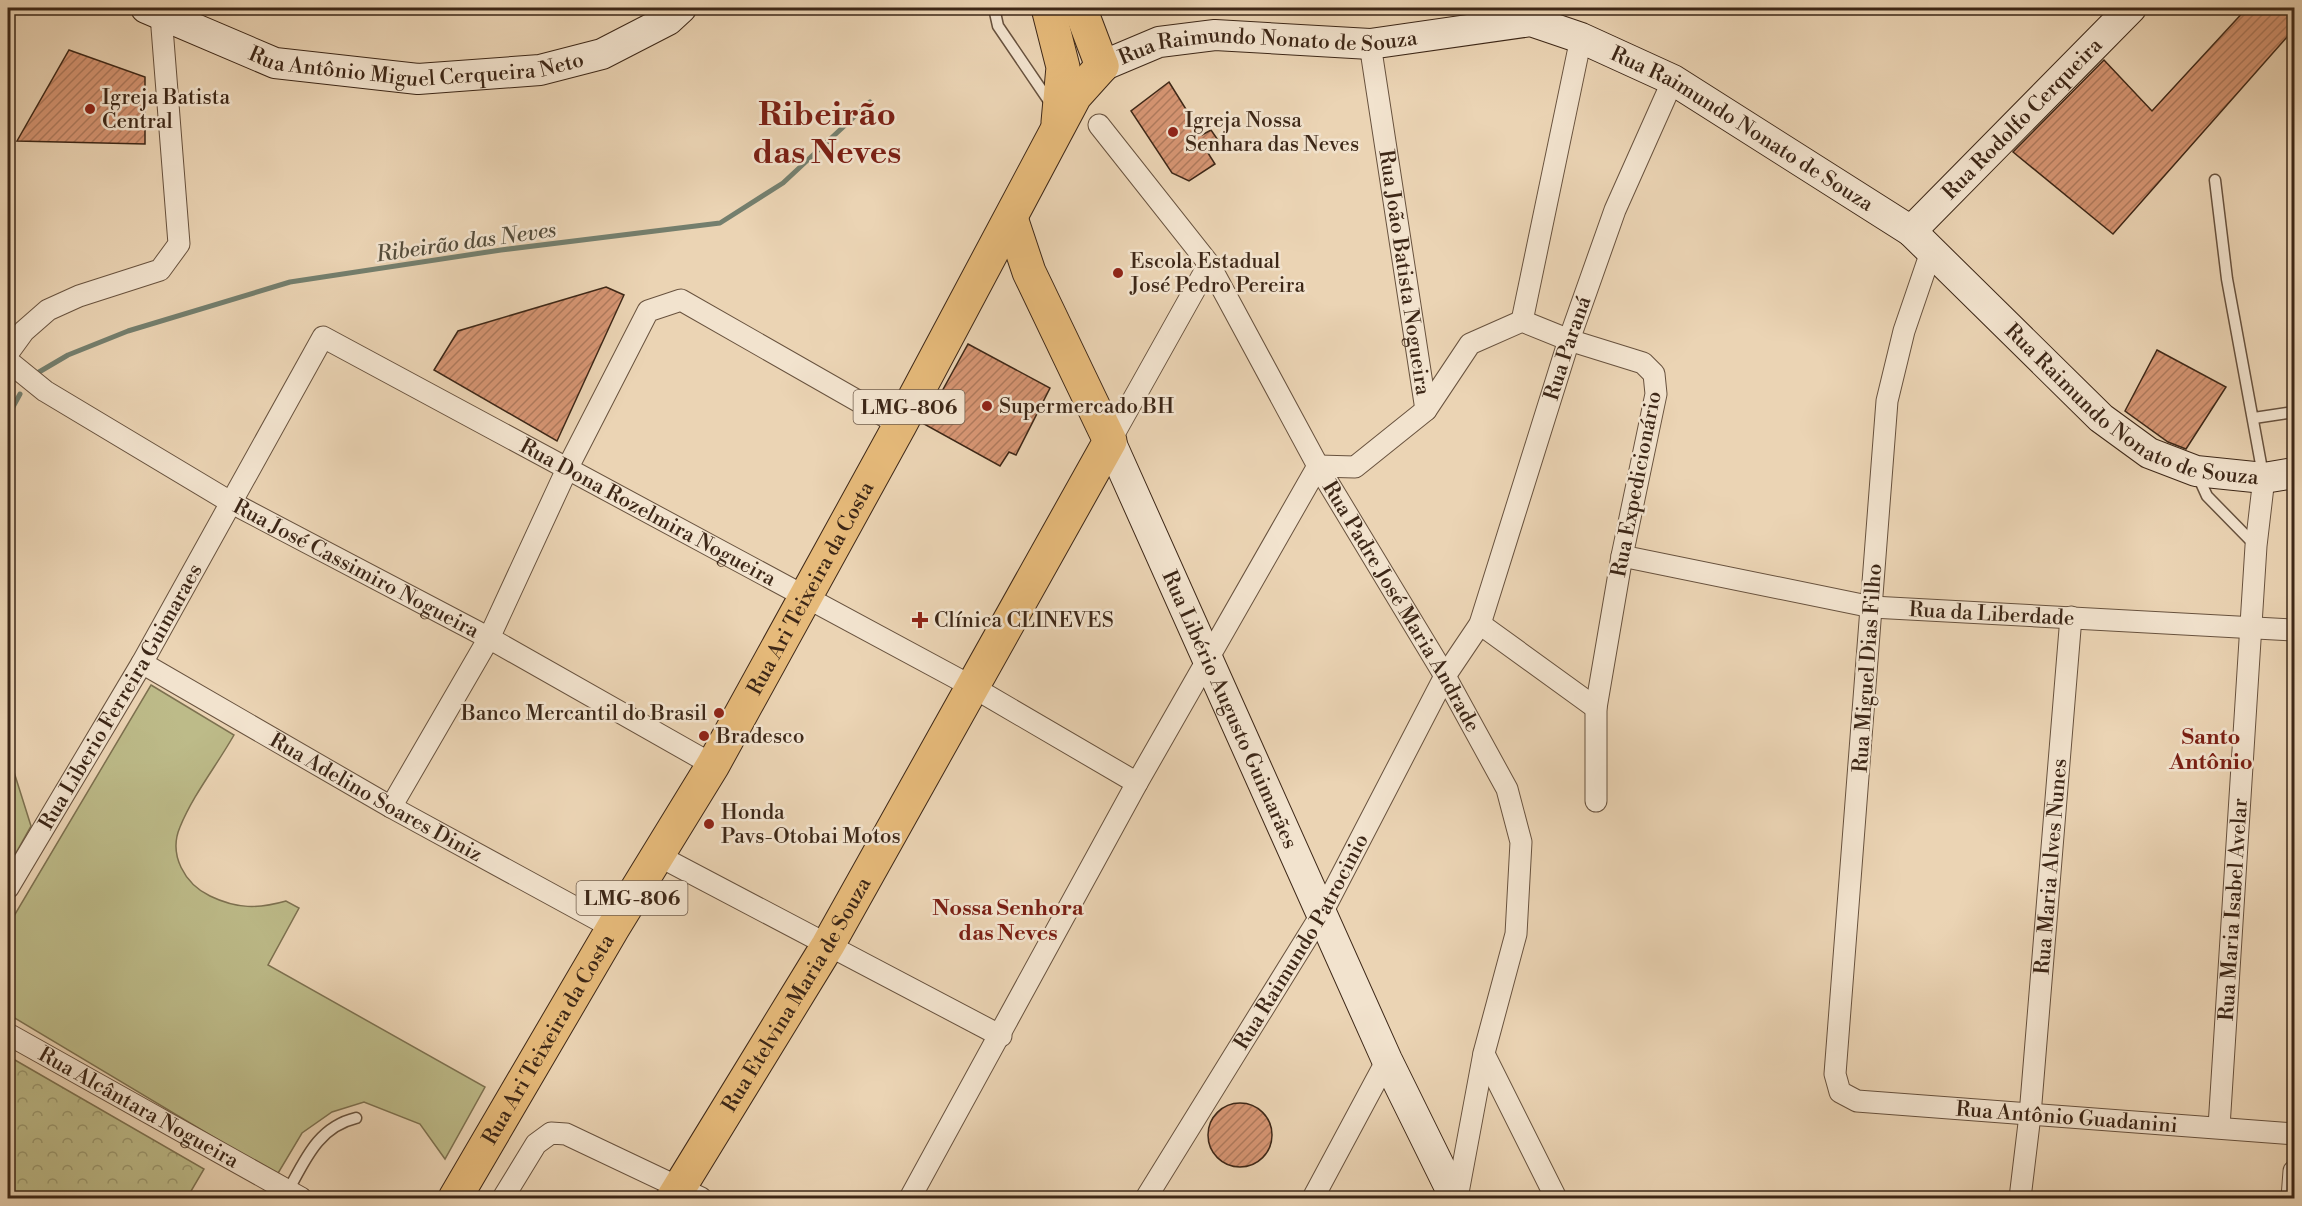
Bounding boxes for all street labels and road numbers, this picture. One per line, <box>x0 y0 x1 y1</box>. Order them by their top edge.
street label: Rua Raimundo Nonato de Souza <box>1115 22 1419 72</box>
street label: Rua Rodolfo Cerqueira <box>1937 33 2108 206</box>
street label: Rua Antônio Miguel Cerqueira Neto <box>244 41 587 93</box>
street label: Rua Raimundo Nonato de Souza <box>1606 41 1878 218</box>
street label: Rua João Batista Nogueira <box>1372 148 1436 397</box>
street label: Rua Paraná <box>1539 292 1598 404</box>
street label: Rua Raimundo Nonato de Souza <box>1999 318 2260 491</box>
street label: Rua Expedicionário <box>1606 389 1668 579</box>
road number: LMG-806 <box>854 390 964 424</box>
street label: Rua Dona Rozelmira Nogueira <box>515 434 780 593</box>
street label: Rua Padre José Maria Andrade <box>1316 476 1485 737</box>
street label: Rua Ari Teixeira da Costa <box>742 477 881 700</box>
street label: Rua José Cassimiro Nogueira <box>228 494 484 645</box>
street label: Rua Liberio Ferreira Guimaraes <box>34 559 208 835</box>
street label: Rua Miguel Dias Filho <box>1848 563 1888 773</box>
street label: Rua Libério Augusto Guimarães <box>1156 567 1303 853</box>
street label: Rua da Liberdade <box>1908 597 2075 632</box>
street label: Rua Adelino Soares Diniz <box>265 728 487 868</box>
street label: Rua Maria Alves Nunes <box>2030 757 2073 976</box>
street label: Rua Maria Isabel Avelar <box>2214 797 2254 1022</box>
street label: Rua Raimundo Patrocinio <box>1229 829 1375 1055</box>
street label: Rua Etelvina Maria de Souza <box>717 873 877 1117</box>
road number: LMG-806 <box>576 881 688 915</box>
street label: Rua Ari Teixeira da Costa <box>477 929 621 1150</box>
street label: Rua Alcântara Nogueira <box>34 1042 243 1175</box>
street label: Rua Antônio Guadanini <box>1955 1096 2179 1139</box>

